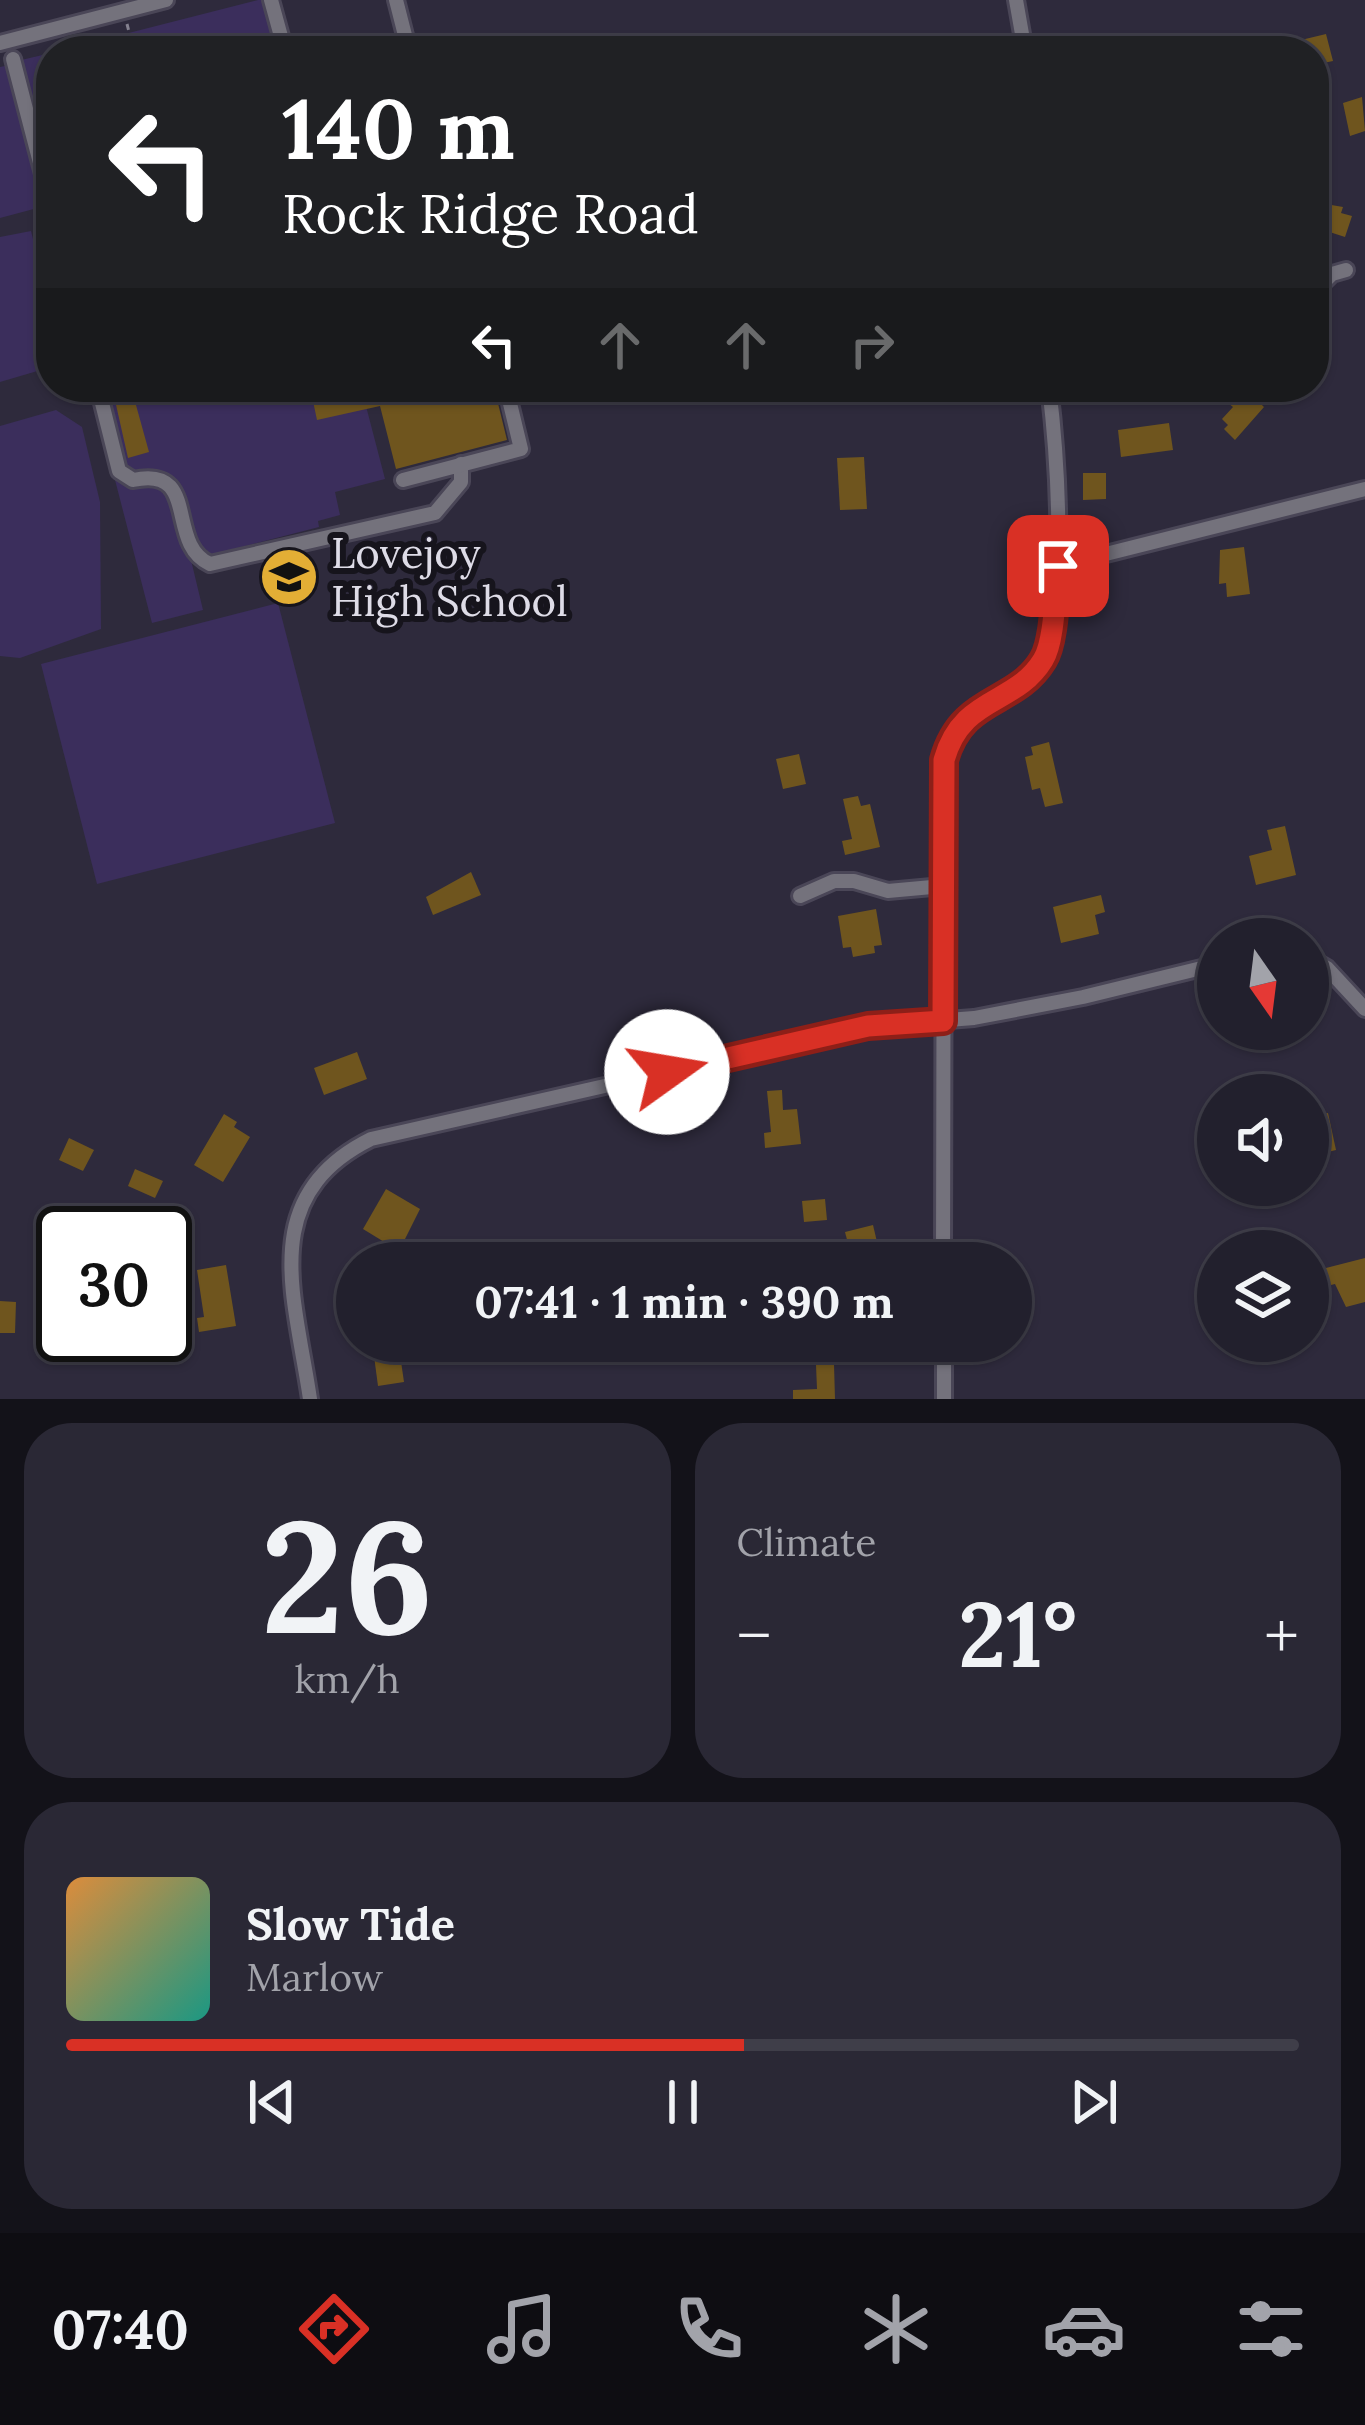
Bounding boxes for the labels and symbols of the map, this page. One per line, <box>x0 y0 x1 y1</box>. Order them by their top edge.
pin <box>1007 515 1109 617</box>
place label: Lovejoy High School <box>331 526 568 628</box>
school or university icon: Lovejoy High School <box>258 546 320 608</box>
north arrow <box>1197 918 1329 1050</box>
position arrow <box>604 1009 730 1135</box>
speed limit sign: 30 <box>36 1206 192 1362</box>

